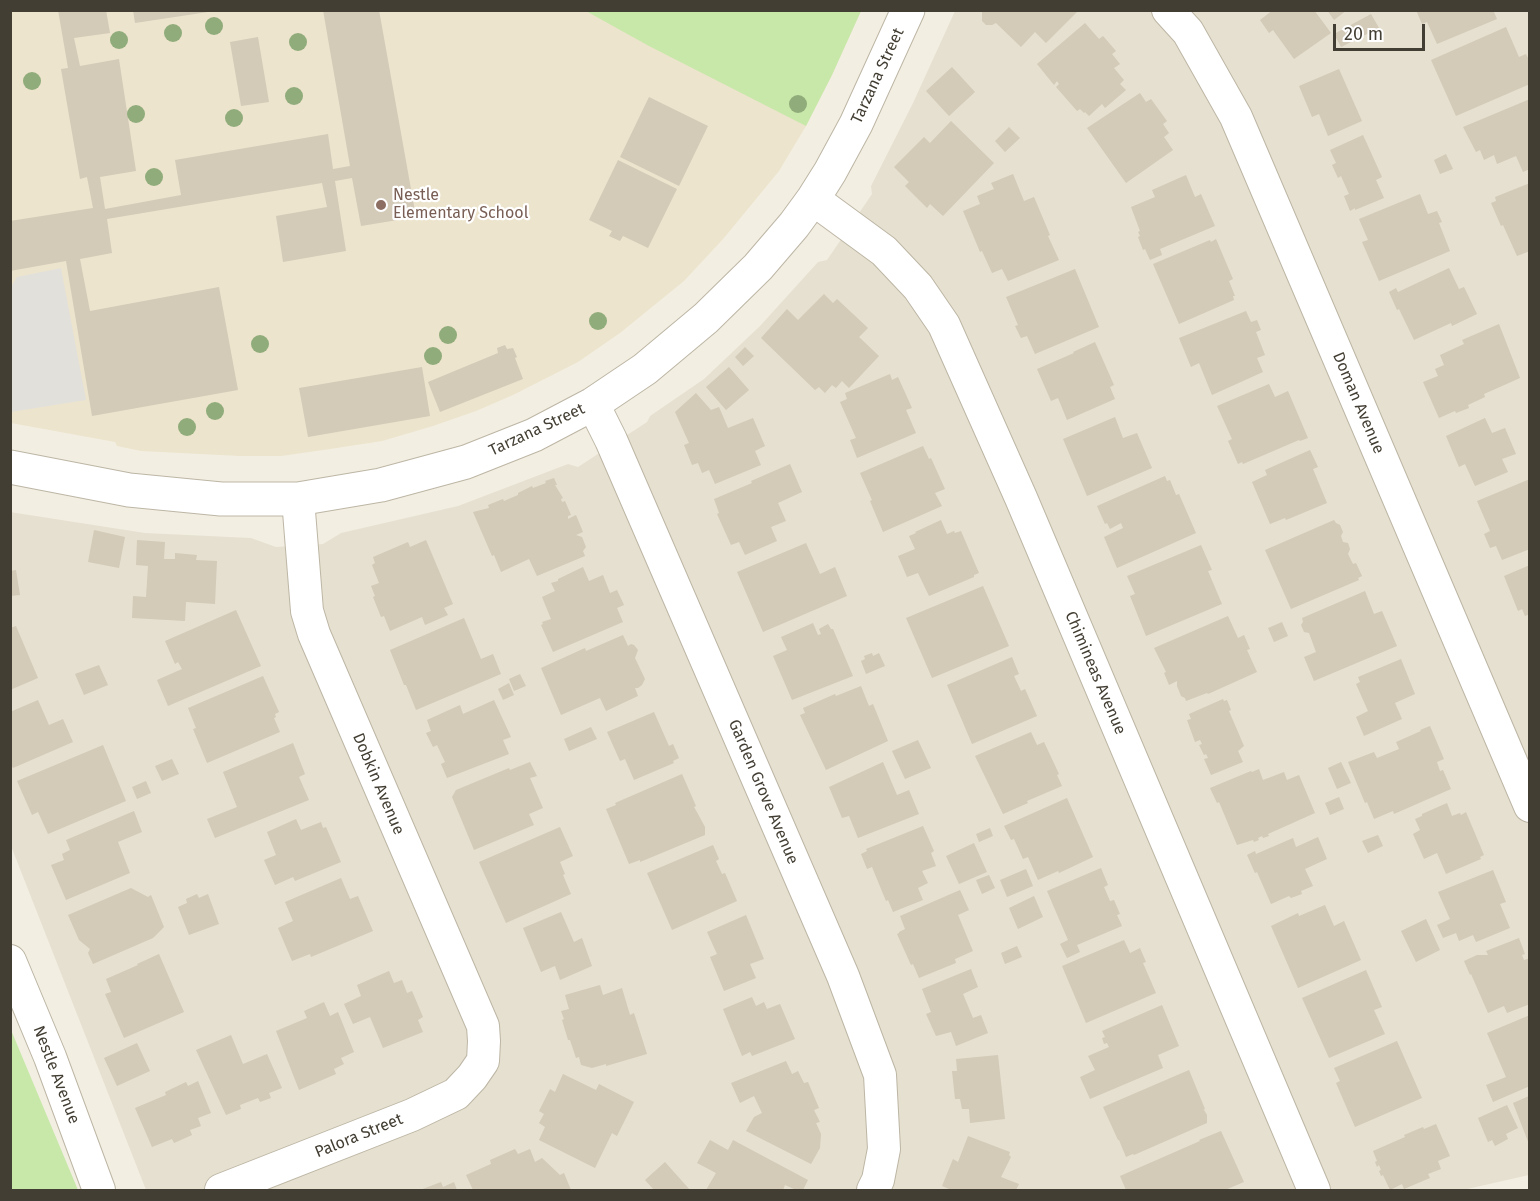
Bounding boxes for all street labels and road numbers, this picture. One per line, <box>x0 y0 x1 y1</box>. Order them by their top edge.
street label: Tarzana Street <box>847 25 909 127</box>
street label: Doman Avenue <box>1328 349 1388 457</box>
street label: Tarzana Street <box>486 399 588 461</box>
street label: Chimineas Avenue <box>1060 608 1130 738</box>
street label: Garden Grove Avenue <box>724 717 802 867</box>
street label: Dobkin Avenue <box>348 730 408 838</box>
street label: Nestle Avenue <box>29 1023 83 1127</box>
street label: Palora Street <box>312 1110 406 1162</box>

